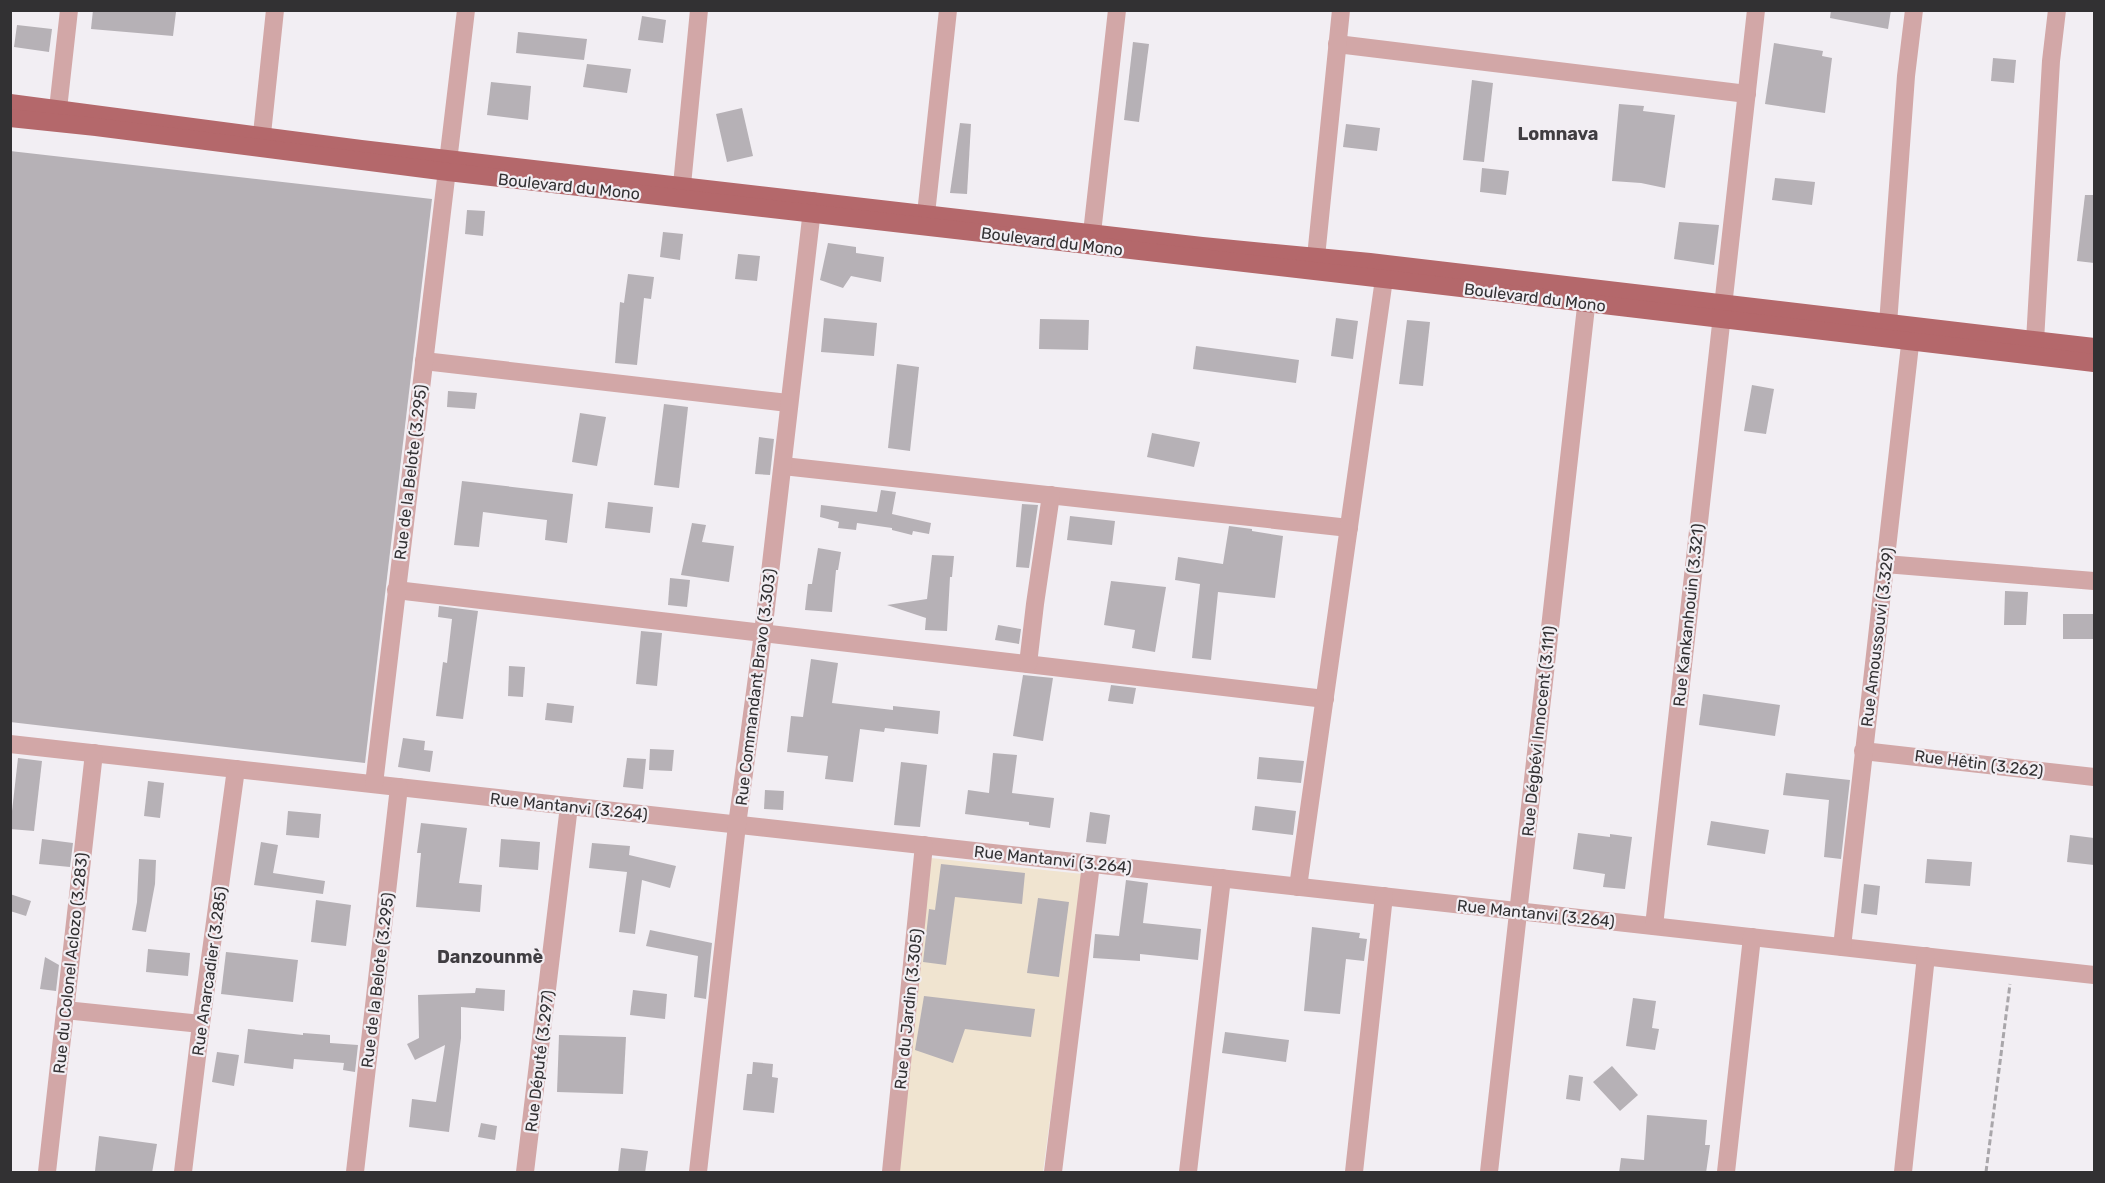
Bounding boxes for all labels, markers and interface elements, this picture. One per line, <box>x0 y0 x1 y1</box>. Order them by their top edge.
district label: Lomnava <box>1518 123 1599 145</box>
street label: Boulevard du Mono <box>497 170 641 203</box>
street label: Boulevard du Mono <box>980 223 1124 260</box>
street label: Boulevard du Mono <box>1463 279 1607 316</box>
street label: Rue de la Belote (3.295) <box>390 383 431 561</box>
street label: Rue Kankanhouin (3.321) <box>1669 523 1708 708</box>
street label: Rue Amoussouvi (3.329) <box>1857 546 1898 728</box>
street label: Rue Commandant Bravo (3.303) <box>732 567 779 807</box>
street label: Rue Dégbévi Innocent (3.111) <box>1518 625 1559 837</box>
street label: Rue Hêtin (3.262) <box>1913 746 2044 781</box>
street label: Rue Mantanvi (3.264) <box>489 789 649 824</box>
street label: Rue Mantanvi (3.264) <box>973 842 1133 877</box>
street label: Rue du Colonel Aclozo (3.283) <box>49 852 92 1075</box>
street label: Rue Anarcadier (3.285) <box>188 885 231 1057</box>
street label: Rue de la Belote (3.295) <box>357 891 398 1069</box>
street label: Rue Mantanvi (3.264) <box>1456 896 1616 931</box>
street label: Rue du Jardin (3.305) <box>891 928 926 1090</box>
district label: Danzounmè <box>437 946 543 968</box>
street label: Rue Député (3.297) <box>521 989 558 1133</box>

